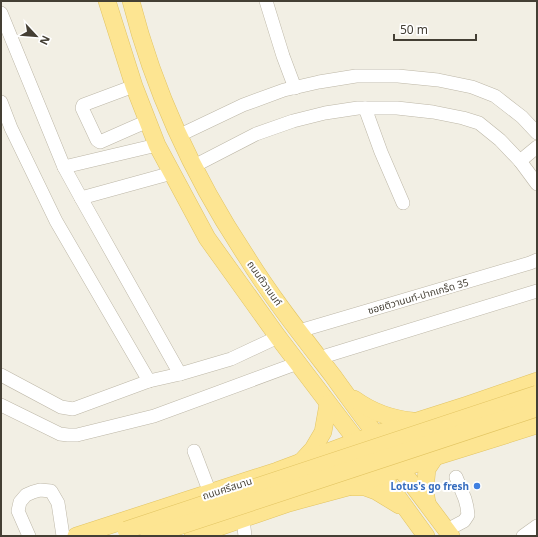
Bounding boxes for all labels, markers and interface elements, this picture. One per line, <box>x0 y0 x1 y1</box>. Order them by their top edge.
north arrow <box>16 16 56 56</box>
scale bar <box>394 16 476 42</box>
text: 50 m <box>400 21 428 38</box>
text: N <box>37 33 54 48</box>
street label: ถนนติวานนท์ <box>244 258 286 308</box>
street label: ซอยติวานนท์-ปากเกร็ด 35 <box>366 275 470 317</box>
street label: ถนนศรีสมาน <box>200 473 254 503</box>
place label: Lotus's go fresh <box>391 479 469 493</box>
marker: Lotus's go fresh <box>472 481 482 491</box>

